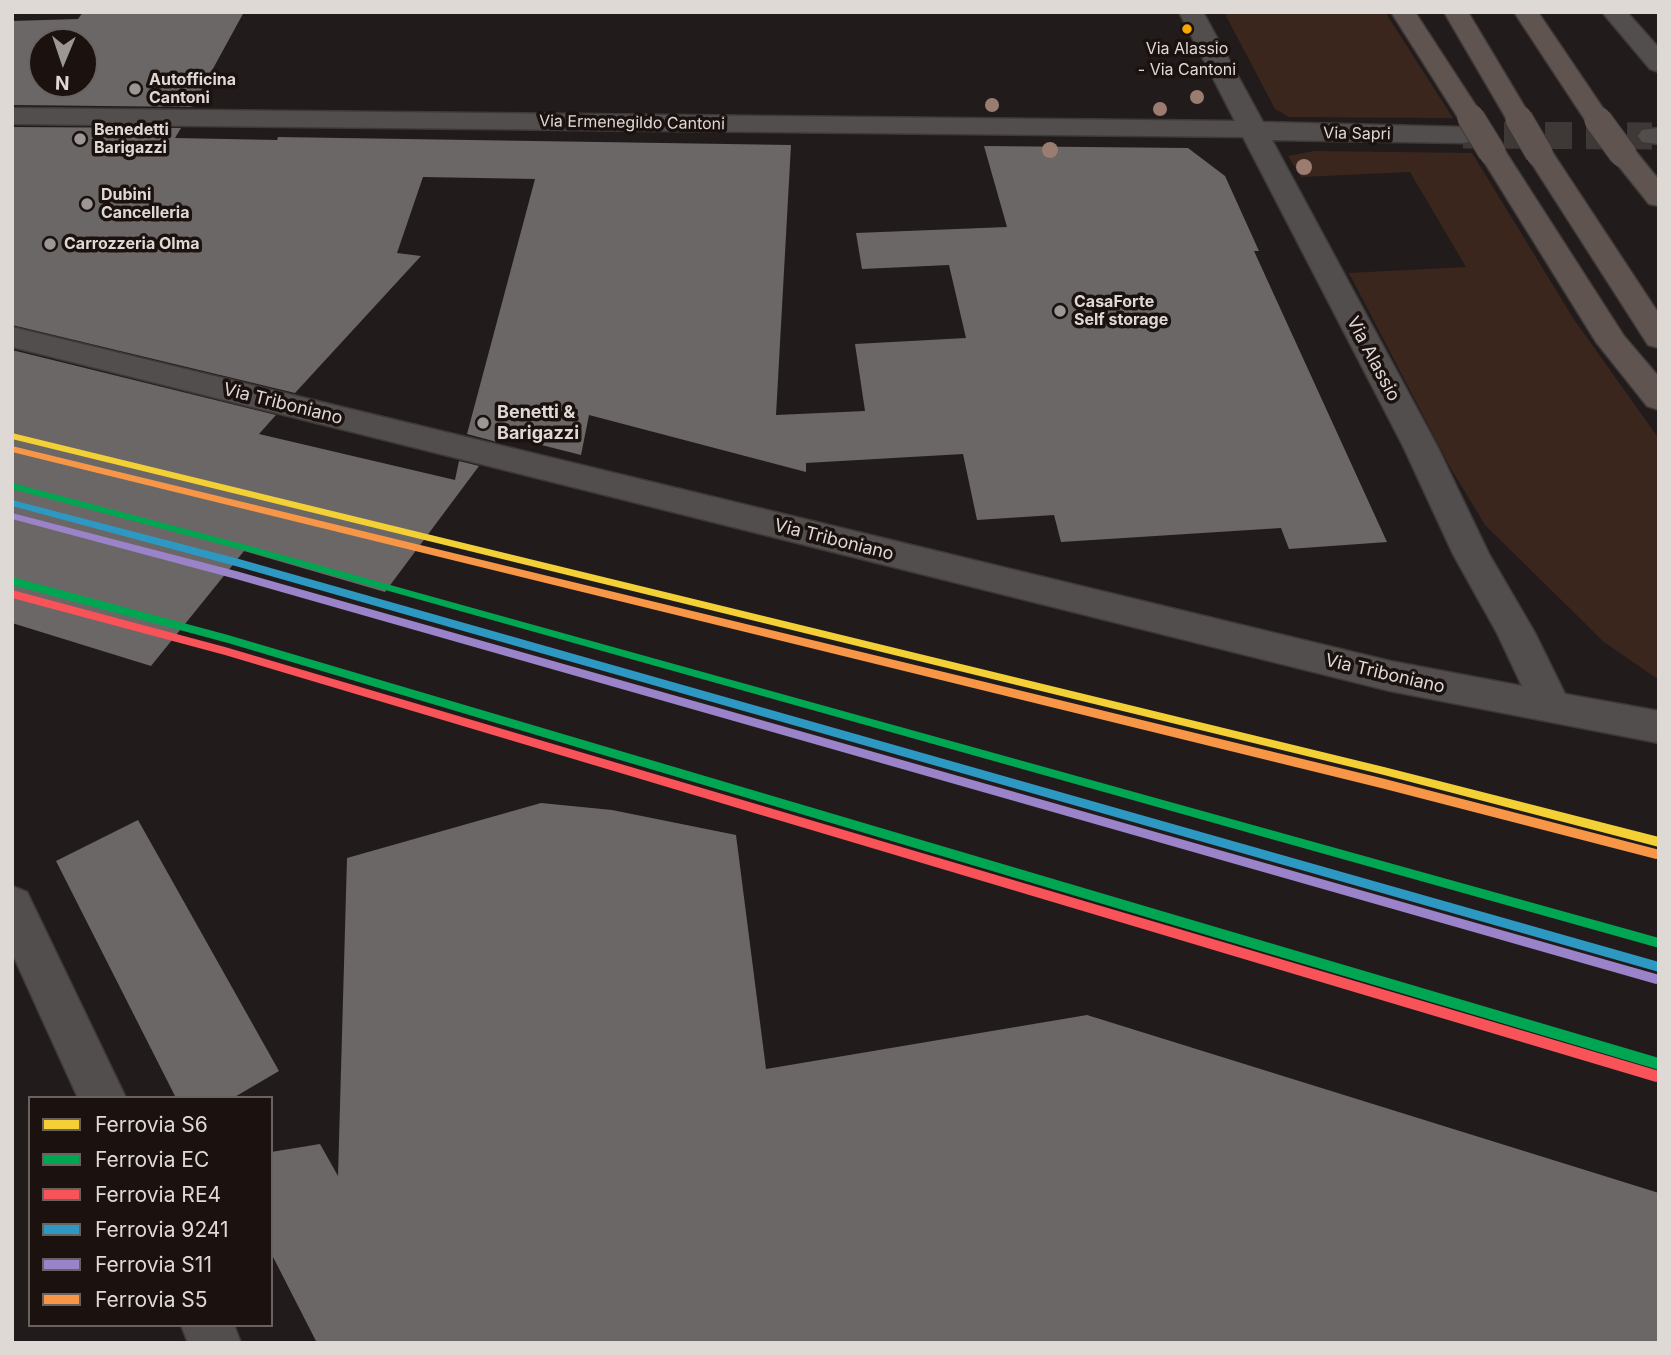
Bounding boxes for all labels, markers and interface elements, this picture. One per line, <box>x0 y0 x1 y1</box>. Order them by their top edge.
marker: Via Alassio - Via Cantoni <box>1180 22 1194 36</box>
north arrow <box>28 28 98 98</box>
place label: Via Alassio - Via Cantoni <box>1138 39 1236 77</box>
place label: Autofficina Cantoni <box>149 70 236 108</box>
text: N <box>55 71 70 94</box>
marker: Autofficina Cantoni <box>127 81 143 97</box>
street label: Via Ermenegildo Cantoni <box>539 112 725 134</box>
place label: Benedetti Barigazzi <box>94 120 169 158</box>
street label: Via Sapri <box>1323 124 1391 144</box>
marker: Benedetti Barigazzi <box>72 131 88 147</box>
place label: Dubini Cancelleria <box>101 185 189 223</box>
marker: Dubini Cancelleria <box>79 196 95 212</box>
place label: Carrozzeria Olma <box>64 234 200 254</box>
marker: Carrozzeria Olma <box>42 236 58 252</box>
place label: CasaForte Self storage <box>1074 292 1168 330</box>
marker: CasaForte Self storage <box>1052 303 1068 319</box>
street label: Via Alassio <box>1342 313 1404 405</box>
street label: Via Triboniano <box>221 379 345 429</box>
place label: Benetti & Barigazzi <box>497 402 579 444</box>
marker: Benetti & Barigazzi <box>475 415 491 431</box>
street label: Via Triboniano <box>772 515 896 565</box>
street label: Via Triboniano <box>1323 650 1447 698</box>
legend <box>28 1096 273 1327</box>
text: Ferrovia S6 <box>95 1112 208 1137</box>
text: Ferrovia EC <box>95 1147 209 1172</box>
text: Ferrovia RE4 <box>95 1182 221 1207</box>
text: Ferrovia 9241 <box>95 1217 229 1242</box>
text: Ferrovia S11 <box>95 1252 212 1277</box>
text: Ferrovia S5 <box>95 1287 208 1312</box>

